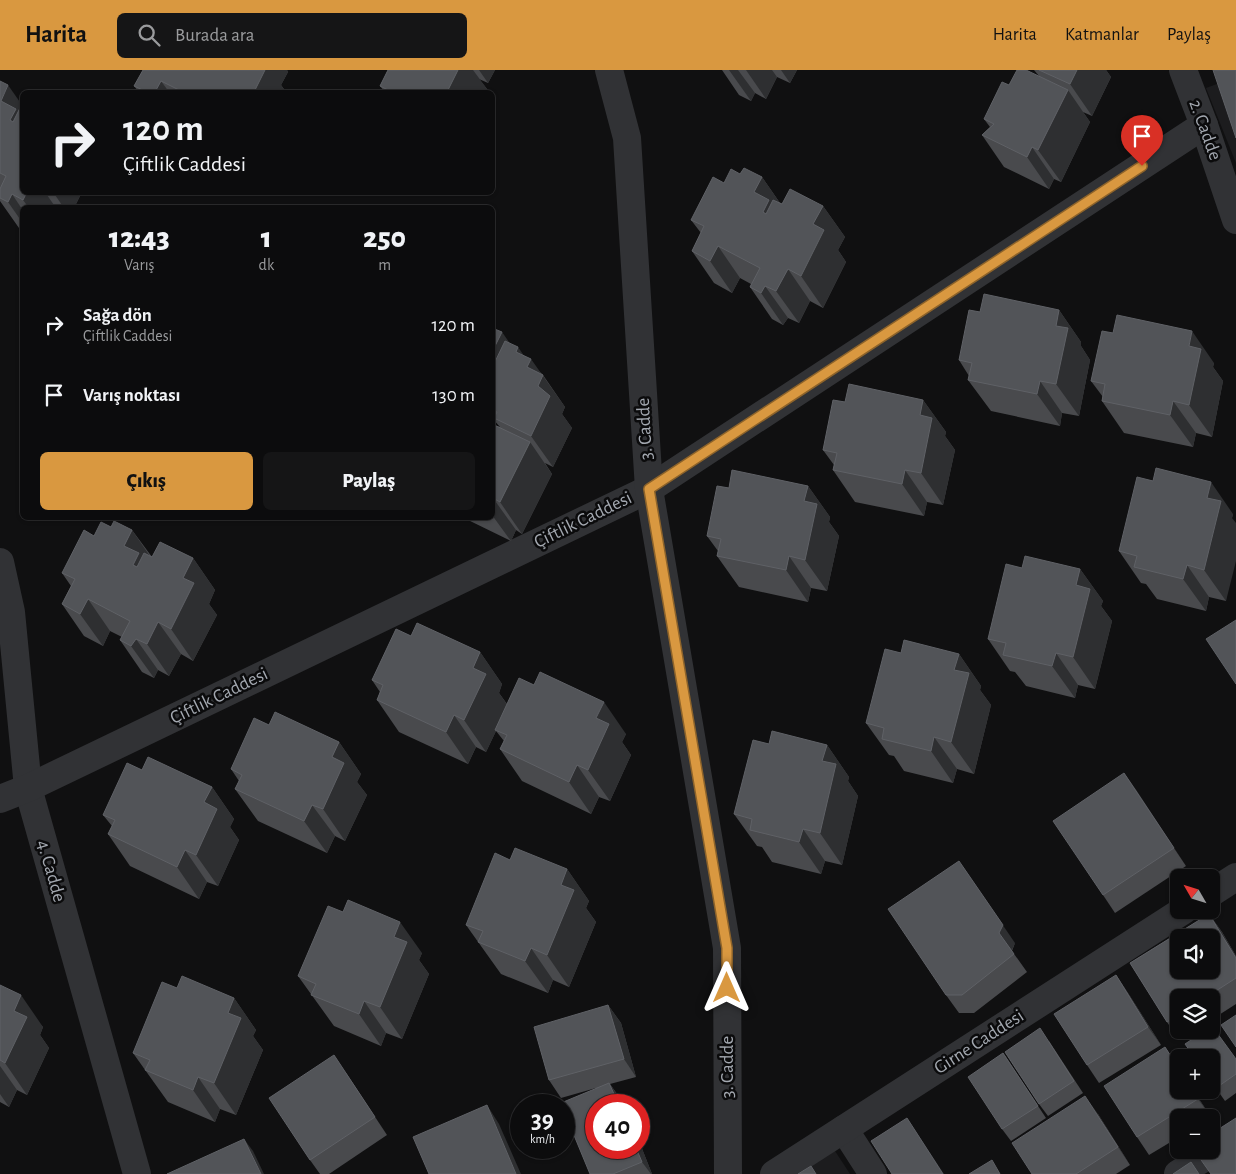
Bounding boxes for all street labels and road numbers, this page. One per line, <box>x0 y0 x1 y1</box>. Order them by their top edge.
street label: 2. Cadde <box>1185 97 1225 163</box>
street label: 3. Cadde <box>634 397 656 461</box>
street label: Çiftlik Caddesi <box>531 488 635 552</box>
street label: Çiftlik Caddesi <box>167 664 271 728</box>
street label: 4. Cadde <box>33 838 69 904</box>
street label: Girne Caddesi <box>931 1006 1027 1078</box>
street label: 3. Cadde <box>718 1036 737 1098</box>

